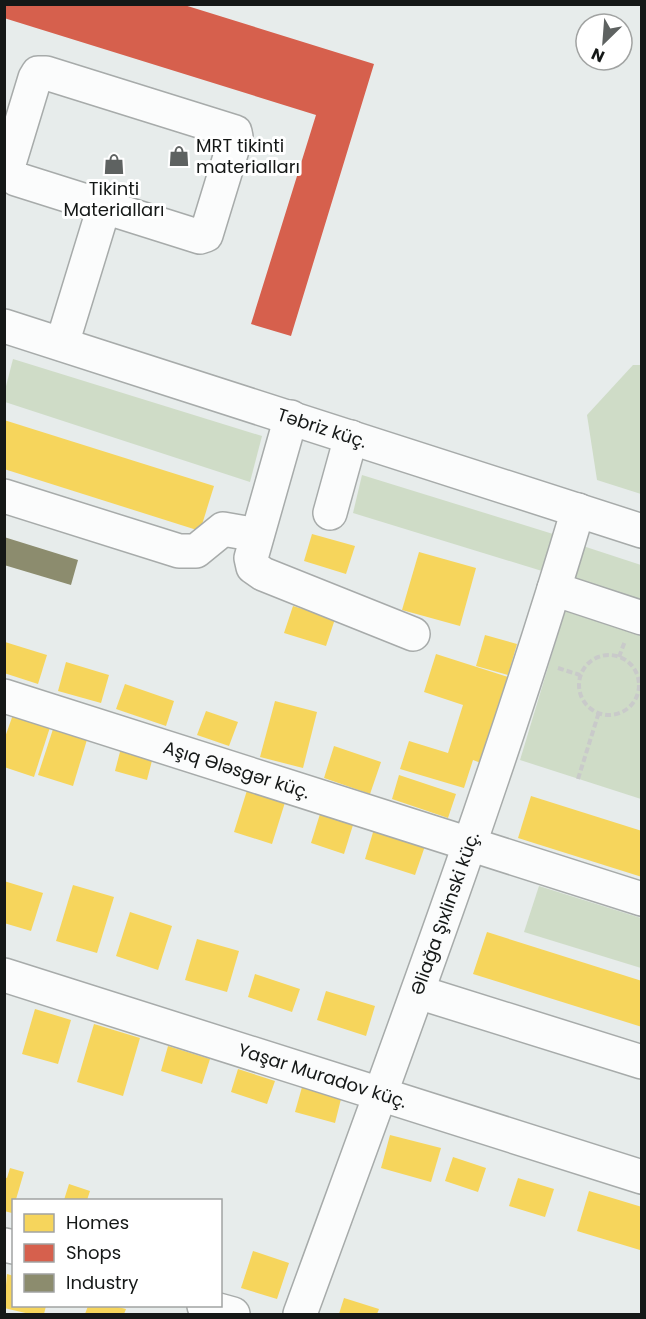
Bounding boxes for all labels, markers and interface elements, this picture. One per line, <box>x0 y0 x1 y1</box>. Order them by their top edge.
north arrow <box>574 12 634 72</box>
text: N <box>588 42 608 68</box>
place label: MRT tikinti materialları <box>196 133 300 179</box>
shop icon: MRT tikinti materialları <box>167 144 191 168</box>
shop icon: Tikinti Materialları <box>102 152 126 176</box>
place label: Tikinti Materialları <box>64 176 164 222</box>
street label: Təbriz küç. <box>274 402 370 454</box>
street label: Aşıq Ələsgər küç. <box>160 734 313 805</box>
street label: Əliağa Şıxlinski küç. <box>404 828 485 999</box>
street label: Yaşar Muradov küç. <box>235 1037 410 1114</box>
legend <box>12 1199 222 1307</box>
text: Homes <box>66 1210 129 1235</box>
text: Shops <box>66 1240 121 1265</box>
text: Industry <box>66 1270 138 1295</box>

